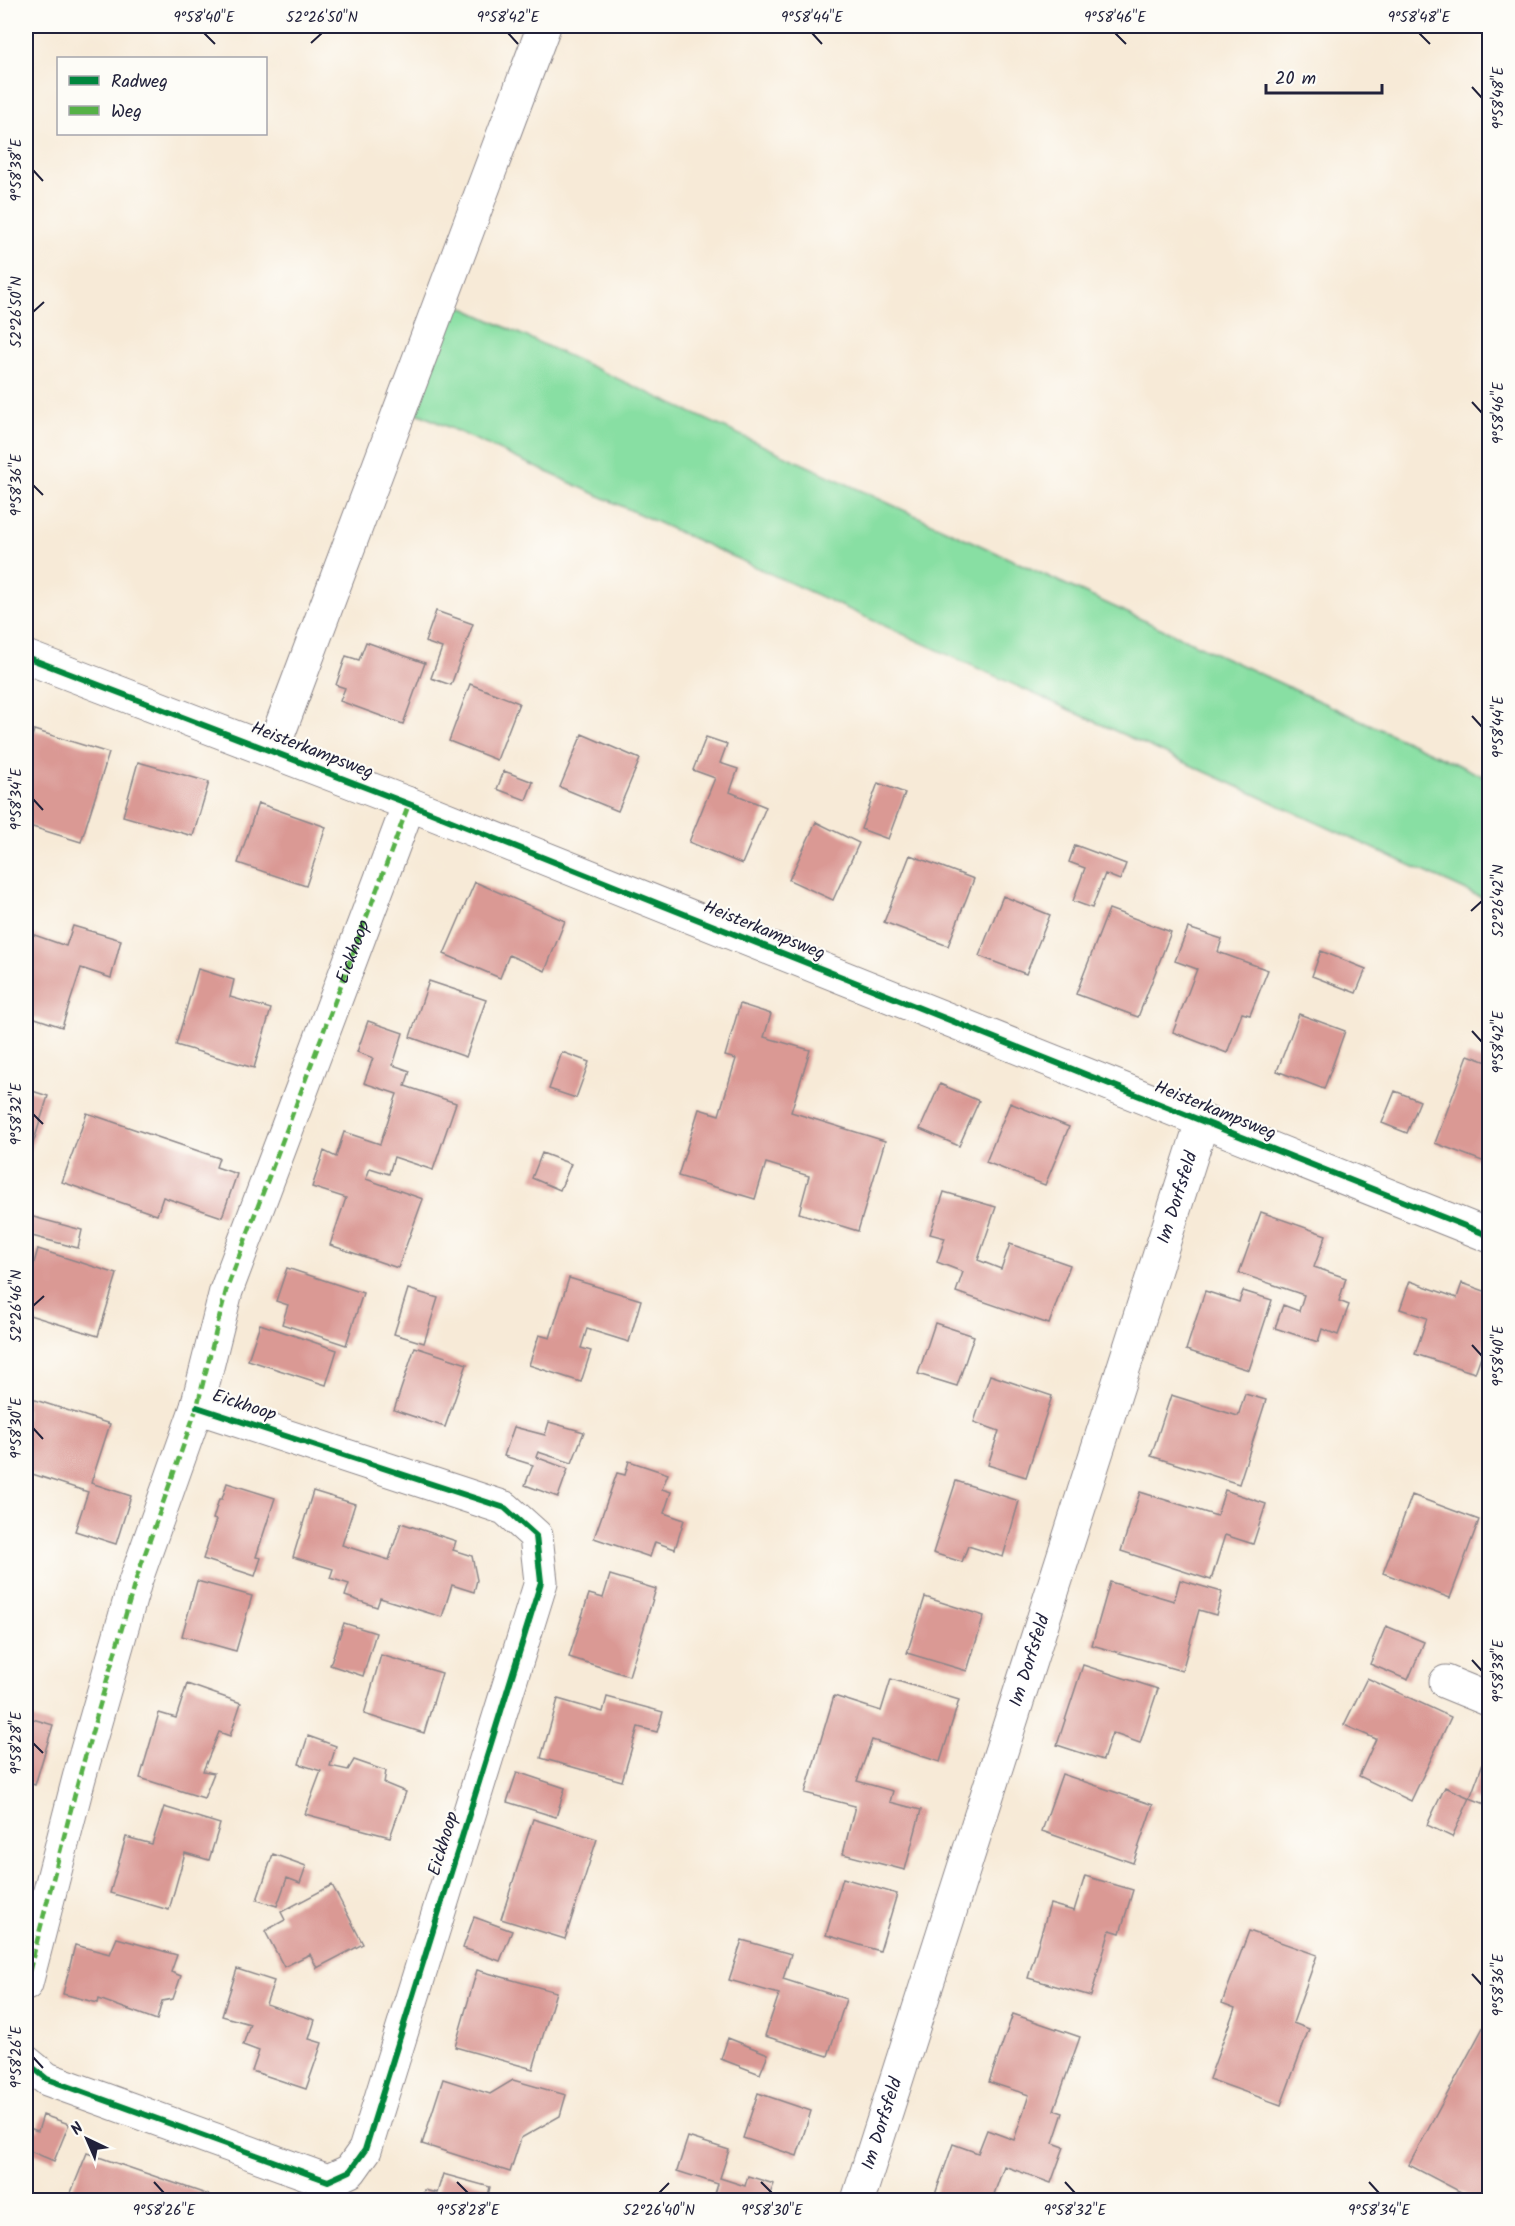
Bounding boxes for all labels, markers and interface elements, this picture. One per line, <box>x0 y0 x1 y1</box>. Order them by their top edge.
text: 9°58'40"E <box>173 6 236 30</box>
text: 52°26'50"N <box>286 6 358 30</box>
text: 9°58'42"E <box>477 6 540 30</box>
text: 9°58'44"E <box>781 6 844 30</box>
text: 9°58'46"E <box>1084 6 1147 30</box>
text: 9°58'48"E <box>1388 6 1452 30</box>
legend <box>57 57 267 135</box>
scale bar <box>1266 57 1382 95</box>
text: 20 m <box>1275 65 1316 94</box>
text: 9°58'48"E <box>1487 65 1511 129</box>
text: Radweg <box>111 68 168 97</box>
text: Weg <box>111 98 142 127</box>
text: 9°58'38"E <box>5 137 29 202</box>
text: 52°26'50"N <box>5 276 29 348</box>
text: 9°58'46"E <box>1487 381 1511 444</box>
text: 9°58'36"E <box>5 453 29 516</box>
text: 9°58'44"E <box>1487 695 1511 758</box>
street label: Heisterkampsweg <box>246 714 378 788</box>
text: 9°58'34"E <box>5 767 29 830</box>
text: 52°26'42"N <box>1487 864 1511 938</box>
street label: Heisterkampsweg <box>699 893 829 969</box>
street label: Eickhoop <box>328 916 379 988</box>
text: 9°58'42"E <box>1487 1010 1511 1073</box>
street label: Heisterkampsweg <box>1150 1073 1280 1149</box>
text: 9°58'32"E <box>5 1081 29 1145</box>
street label: Im Dorfsfeld <box>1149 1147 1206 1248</box>
text: 52°26'46"N <box>5 1270 29 1342</box>
text: 9°58'40"E <box>1487 1324 1511 1387</box>
street label: Eickhoop <box>208 1382 280 1430</box>
text: 9°58'30"E <box>5 1396 29 1459</box>
street label: Im Dorfsfeld <box>1002 1610 1059 1711</box>
text: 9°58'38"E <box>1487 1638 1511 1703</box>
text: 9°58'28"E <box>5 1710 29 1775</box>
street label: Eickhoop <box>421 1808 468 1880</box>
text: 9°58'36"E <box>1487 1953 1511 2016</box>
text: 9°58'26"E <box>5 2025 29 2088</box>
street label: Im Dorfsfeld <box>854 2073 911 2174</box>
north arrow <box>57 2109 117 2169</box>
text: N <box>65 2117 90 2142</box>
text: 9°58'26"E <box>133 2199 196 2223</box>
text: 9°58'28"E <box>436 2199 501 2223</box>
text: 52°26'40"N <box>623 2199 695 2223</box>
text: 9°58'30"E <box>741 2199 804 2223</box>
text: 9°58'32"E <box>1044 2199 1108 2223</box>
text: 9°58'34"E <box>1348 2199 1411 2223</box>

